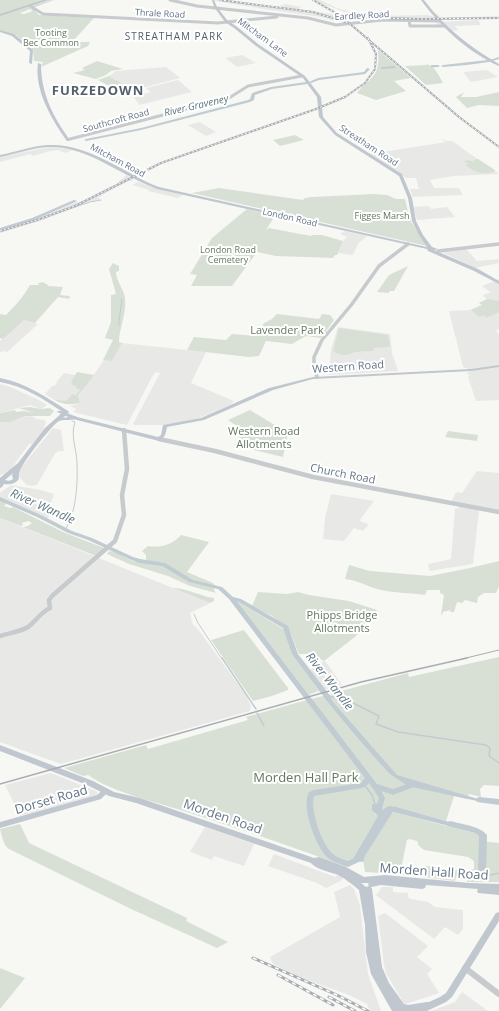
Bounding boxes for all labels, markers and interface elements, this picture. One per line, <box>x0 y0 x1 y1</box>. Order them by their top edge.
street label: Thrale Road <box>135 5 185 21</box>
street label: Eardley Road <box>334 7 390 23</box>
street label: Mitcham Lane <box>235 14 291 60</box>
park label: Tooting Bec Common <box>23 26 79 49</box>
district label: STREATHAM PARK <box>125 29 223 43</box>
district label: FURZEDOWN <box>52 81 144 99</box>
water label: River Graveney <box>162 90 231 119</box>
street label: Southcroft Road <box>81 105 151 135</box>
street label: Streatham Road <box>337 121 401 169</box>
street label: Mitcham Road <box>88 140 148 180</box>
street label: London Road <box>261 204 319 230</box>
park label: Figges Marsh <box>355 209 409 222</box>
park label: London Road Cemetery <box>200 243 256 266</box>
park label: Lavender Park <box>250 322 324 337</box>
street label: Western Road <box>312 356 384 376</box>
park label: Western Road Allotments <box>228 423 300 451</box>
street label: Church Road <box>309 459 377 487</box>
water label: River Wandle <box>8 484 78 528</box>
park label: Phipps Bridge Allotments <box>307 607 377 635</box>
water label: River Wandle <box>302 649 358 713</box>
park label: Morden Hall Park <box>253 768 359 786</box>
street label: Dorset Road <box>12 780 90 818</box>
street label: Morden Road <box>181 794 265 838</box>
street label: Morden Hall Road <box>379 858 489 884</box>

